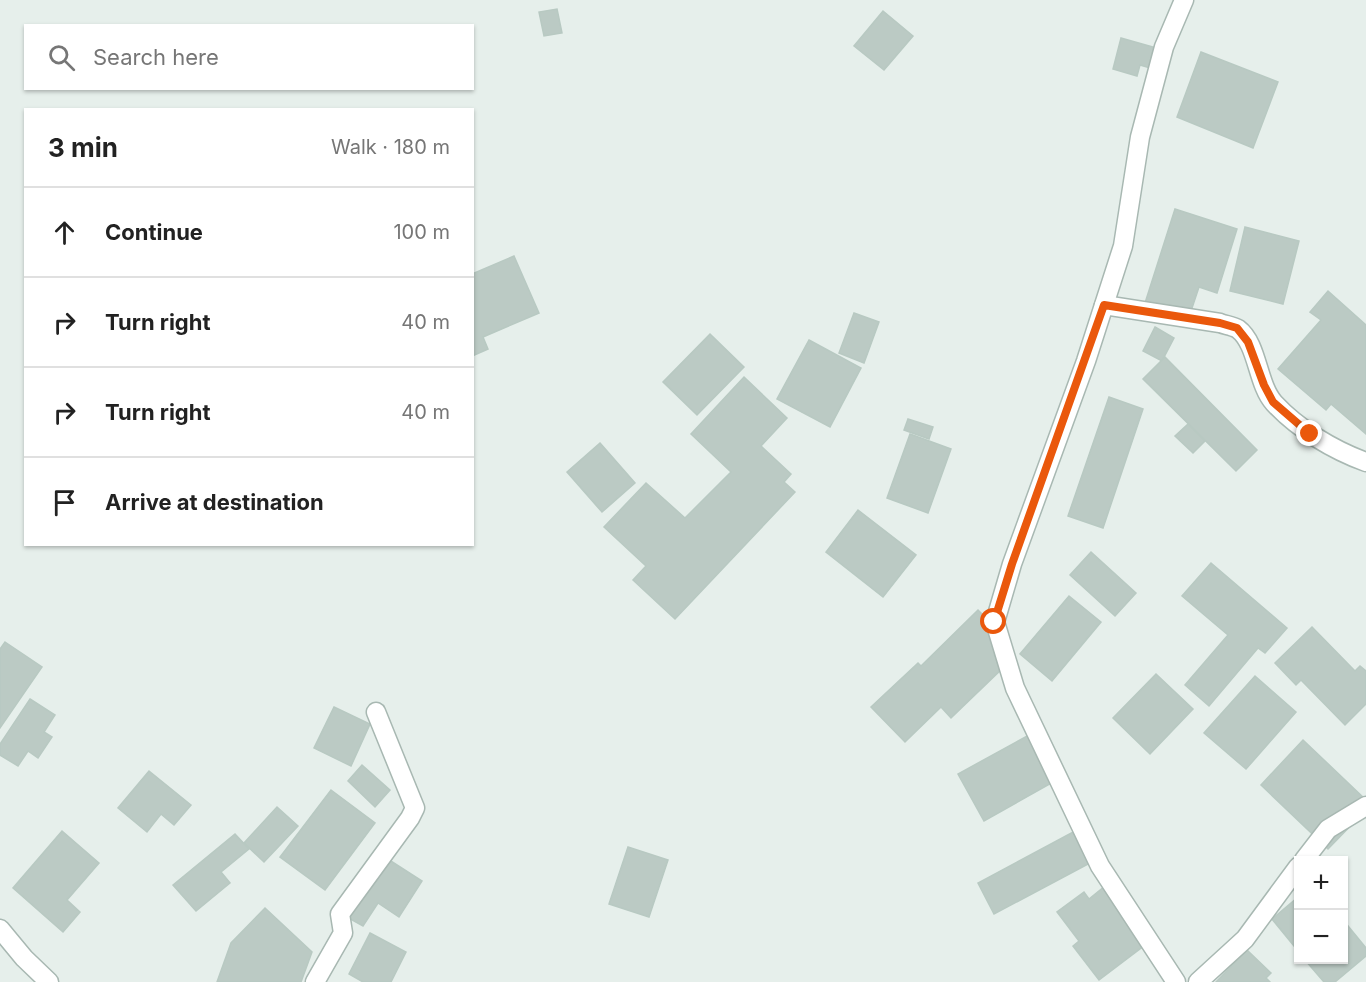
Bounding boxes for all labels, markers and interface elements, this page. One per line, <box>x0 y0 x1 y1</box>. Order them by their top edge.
search box <box>24 24 474 90</box>
icon: search <box>45 41 78 74</box>
text: Search here <box>93 44 219 70</box>
text: 3 min <box>48 132 118 163</box>
text: Walk · 180 m <box>331 135 450 159</box>
icon: ahead <box>48 216 81 249</box>
text: Continue <box>105 219 203 245</box>
text: 100 m <box>393 220 450 244</box>
icon: right <box>48 306 81 339</box>
text: Turn right <box>105 309 211 335</box>
text: 40 m <box>401 310 450 334</box>
icon: right <box>48 396 81 429</box>
text: Turn right <box>105 399 211 425</box>
text: 40 m <box>401 400 450 424</box>
route end <box>1296 420 1322 446</box>
icon: arrive <box>48 486 81 519</box>
text: Arrive at destination <box>105 489 324 515</box>
route start <box>980 608 1006 634</box>
map controls <box>1294 856 1348 964</box>
button: + <box>1294 856 1348 910</box>
button: − <box>1294 910 1348 964</box>

